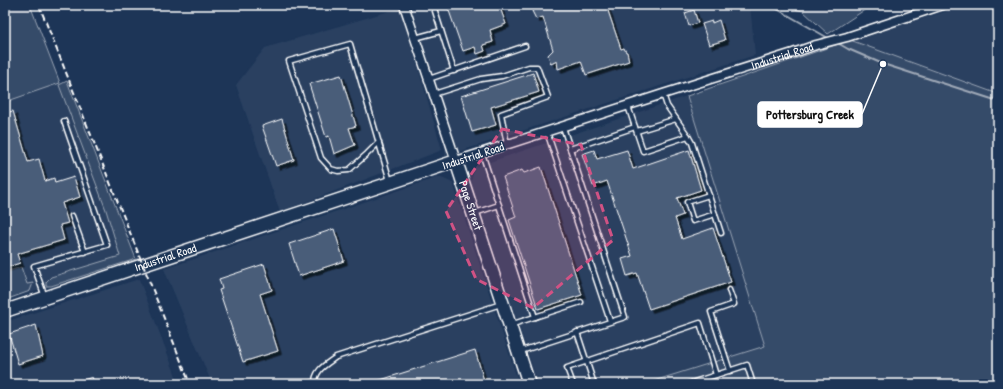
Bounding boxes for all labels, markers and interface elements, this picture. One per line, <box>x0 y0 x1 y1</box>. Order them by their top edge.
street label: Industrial Road <box>749 38 816 74</box>
callout: Pottersburg Creek <box>758 102 862 127</box>
text: Pottersburg Creek <box>766 105 855 124</box>
street label: Industrial Road <box>440 137 506 174</box>
street label: Page Street <box>455 178 487 233</box>
street label: Industrial Road <box>132 239 199 275</box>

